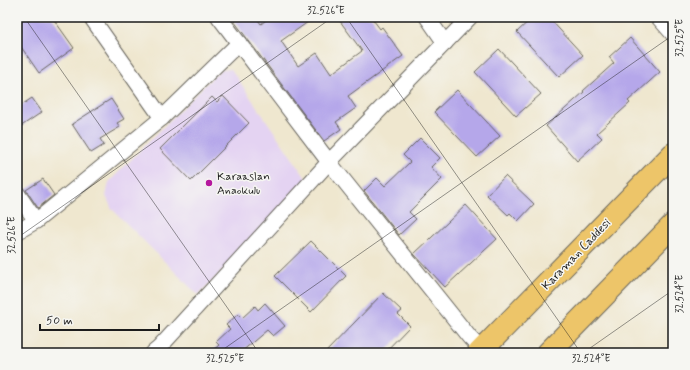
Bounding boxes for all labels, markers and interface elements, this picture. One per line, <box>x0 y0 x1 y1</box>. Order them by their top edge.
text: 32.526°E <box>307 4 345 18</box>
text: 32.525°E <box>673 19 687 57</box>
place label: Karaaslan Anaokulu <box>217 169 270 199</box>
marker: Karaaslan Anaokulu <box>204 178 214 188</box>
street label: Karaman Caddesi <box>539 215 615 294</box>
text: 32.526°E <box>5 216 19 254</box>
text: 32.524°E <box>673 275 687 313</box>
scale bar <box>40 306 159 332</box>
text: 50 m <box>46 313 73 329</box>
text: 32.525°E <box>206 352 244 366</box>
text: 32.524°E <box>572 352 610 366</box>

